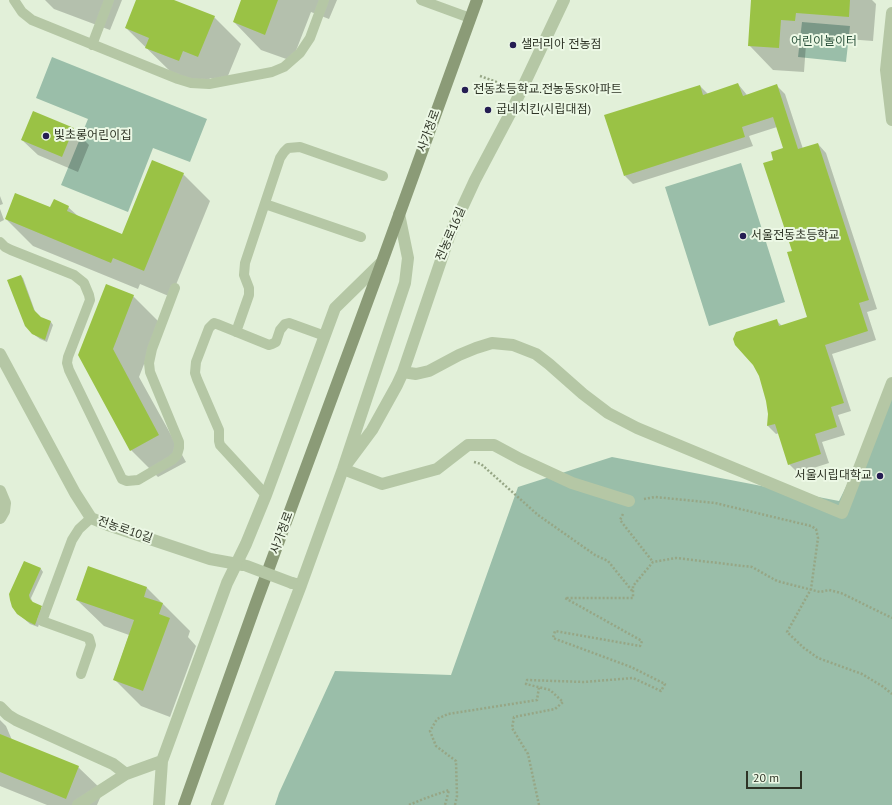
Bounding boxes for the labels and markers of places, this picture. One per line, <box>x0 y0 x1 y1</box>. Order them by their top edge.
place label: 샐러리아 전농점 <box>521 38 601 52</box>
marker: 샐러리아 전농점 <box>508 40 518 50</box>
place label: 전동초등학교.전농동SK아파트 <box>473 83 622 97</box>
marker: 전동초등학교.전농동SK아파트 <box>460 85 470 95</box>
place label: 굽네치킨(시립대점) <box>496 103 591 117</box>
marker: 굽네치킨(시립대점) <box>483 105 493 115</box>
place label: 빛초롱어린이집 <box>54 129 131 143</box>
marker: 빛초롱어린이집 <box>41 131 51 141</box>
place label: 서울전동초등학교 <box>751 229 839 243</box>
marker: 서울전동초등학교 <box>738 231 748 241</box>
place label: 서울시립대학교 <box>795 469 872 483</box>
marker: 서울시립대학교 <box>875 471 885 481</box>

